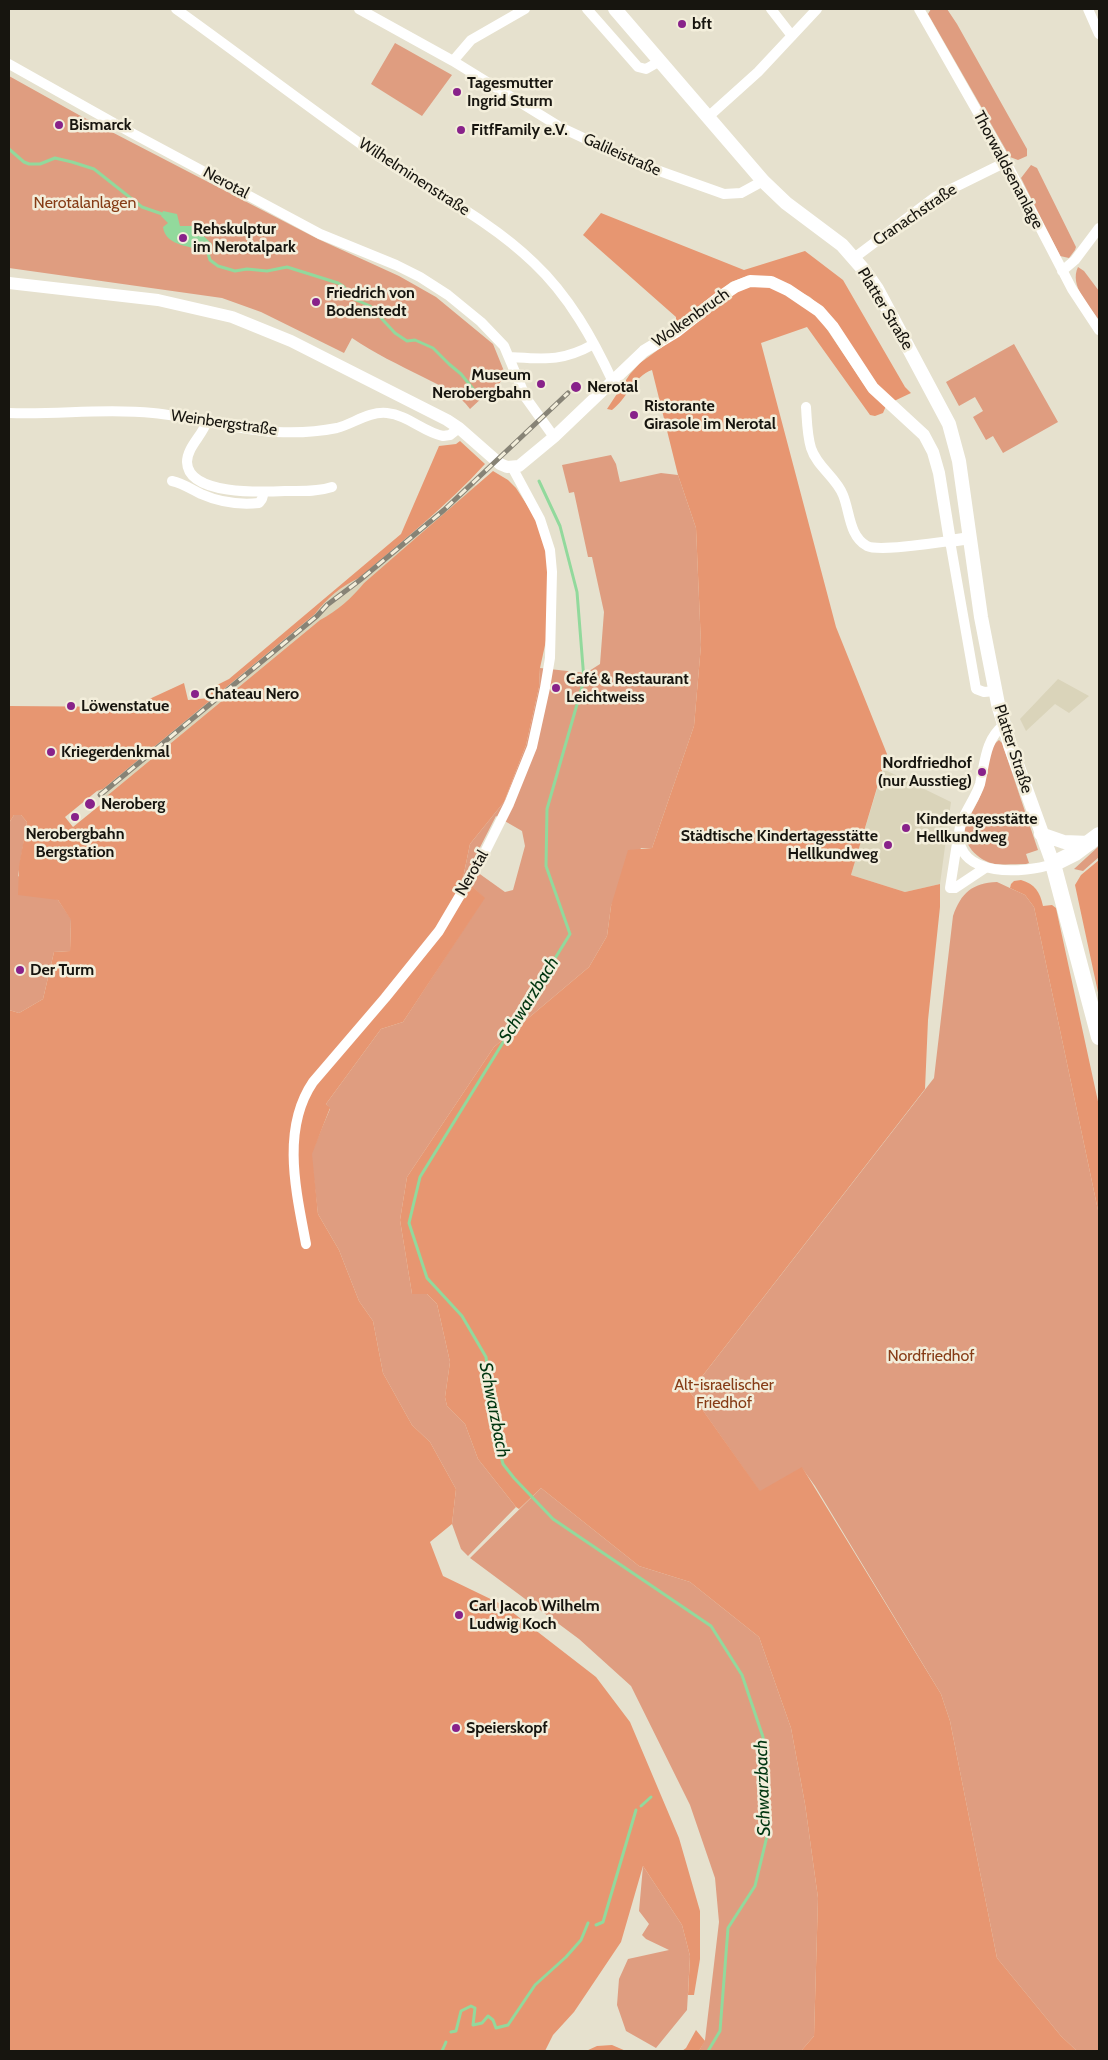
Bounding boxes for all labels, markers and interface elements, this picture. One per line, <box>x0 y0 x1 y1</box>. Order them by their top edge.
place label: bft <box>692 14 712 34</box>
marker: bft <box>676 18 688 30</box>
place label: Tagesmutter Ingrid Sturm <box>467 73 553 111</box>
marker: Tagesmutter Ingrid Sturm <box>451 86 463 98</box>
street label: Thorwaldsenanlage <box>969 108 1047 232</box>
place label: Bismarck <box>69 115 132 135</box>
marker: Bismarck <box>53 119 65 131</box>
place label: FitfFamily e.V. <box>471 120 568 140</box>
marker: FitfFamily e.V. <box>455 124 467 136</box>
street label: Galileistraße <box>580 129 664 181</box>
street label: Wilhelminenstraße <box>355 134 473 220</box>
street label: Nerotal <box>200 163 252 203</box>
street label: Cranachstraße <box>869 180 961 250</box>
park label: Nerotalanlagen <box>34 193 136 213</box>
place label: Rehskulptur im Nerotalpark <box>193 219 296 257</box>
marker: Rehskulptur im Nerotalpark <box>177 232 189 244</box>
street label: Platter Straße <box>853 264 917 354</box>
place label: Friedrich von Bodenstedt <box>326 283 415 321</box>
street label: Wolkenbruch <box>649 285 733 351</box>
marker: Friedrich von Bodenstedt <box>310 296 322 308</box>
place label: Museum Nerobergbahn <box>432 365 531 403</box>
place label: Nerotal <box>587 377 638 397</box>
marker: Museum Nerobergbahn <box>535 378 547 390</box>
marker: Nerotal <box>569 380 583 394</box>
place label: Ristorante Girasole im Nerotal <box>644 396 776 434</box>
street label: Weinbergstraße <box>170 406 278 440</box>
marker: Ristorante Girasole im Nerotal <box>628 409 640 421</box>
place label: Café & Restaurant Leichtweiss <box>566 669 689 707</box>
marker: Café & Restaurant Leichtweiss <box>550 682 562 694</box>
place label: Chateau Nero <box>205 684 299 704</box>
marker: Chateau Nero <box>189 688 201 700</box>
place label: Löwenstatue <box>81 696 169 716</box>
marker: Löwenstatue <box>65 700 77 712</box>
street label: Platter Straße <box>990 702 1036 796</box>
place label: Kriegerdenkmal <box>61 742 170 762</box>
marker: Kriegerdenkmal <box>45 746 57 758</box>
place label: Nordfriedhof (nur Ausstieg) <box>878 753 972 791</box>
marker: Nordfriedhof (nur Ausstieg) <box>976 766 988 778</box>
place label: Neroberg <box>101 794 165 814</box>
marker: Neroberg <box>83 797 97 811</box>
place label: Kindertagesstätte Hellkundweg <box>916 809 1038 847</box>
marker: Nerobergbahn Bergstation <box>69 811 81 823</box>
marker: Kindertagesstätte Hellkundweg <box>900 822 912 834</box>
place label: Nerobergbahn Bergstation <box>26 824 124 862</box>
place label: Städtische Kindertagesstätte Hellkundweg <box>681 826 878 864</box>
marker: Städtische Kindertagesstätte Hellkundweg <box>882 839 894 851</box>
street label: Nerotal <box>451 847 493 899</box>
water label: Schwarzbach <box>494 953 564 1047</box>
place label: Der Turm <box>30 960 94 980</box>
marker: Der Turm <box>14 964 26 976</box>
park label: Nordfriedhof <box>887 1346 975 1366</box>
water label: Schwarzbach <box>474 1361 514 1459</box>
park label: Alt-israelischer Friedhof <box>674 1375 774 1413</box>
place label: Carl Jacob Wilhelm Ludwig Koch <box>469 1596 600 1634</box>
marker: Carl Jacob Wilhelm Ludwig Koch <box>453 1609 465 1621</box>
place label: Speierskopf <box>466 1718 548 1738</box>
marker: Speierskopf <box>450 1722 462 1734</box>
water label: Schwarzbach <box>751 1739 775 1837</box>

